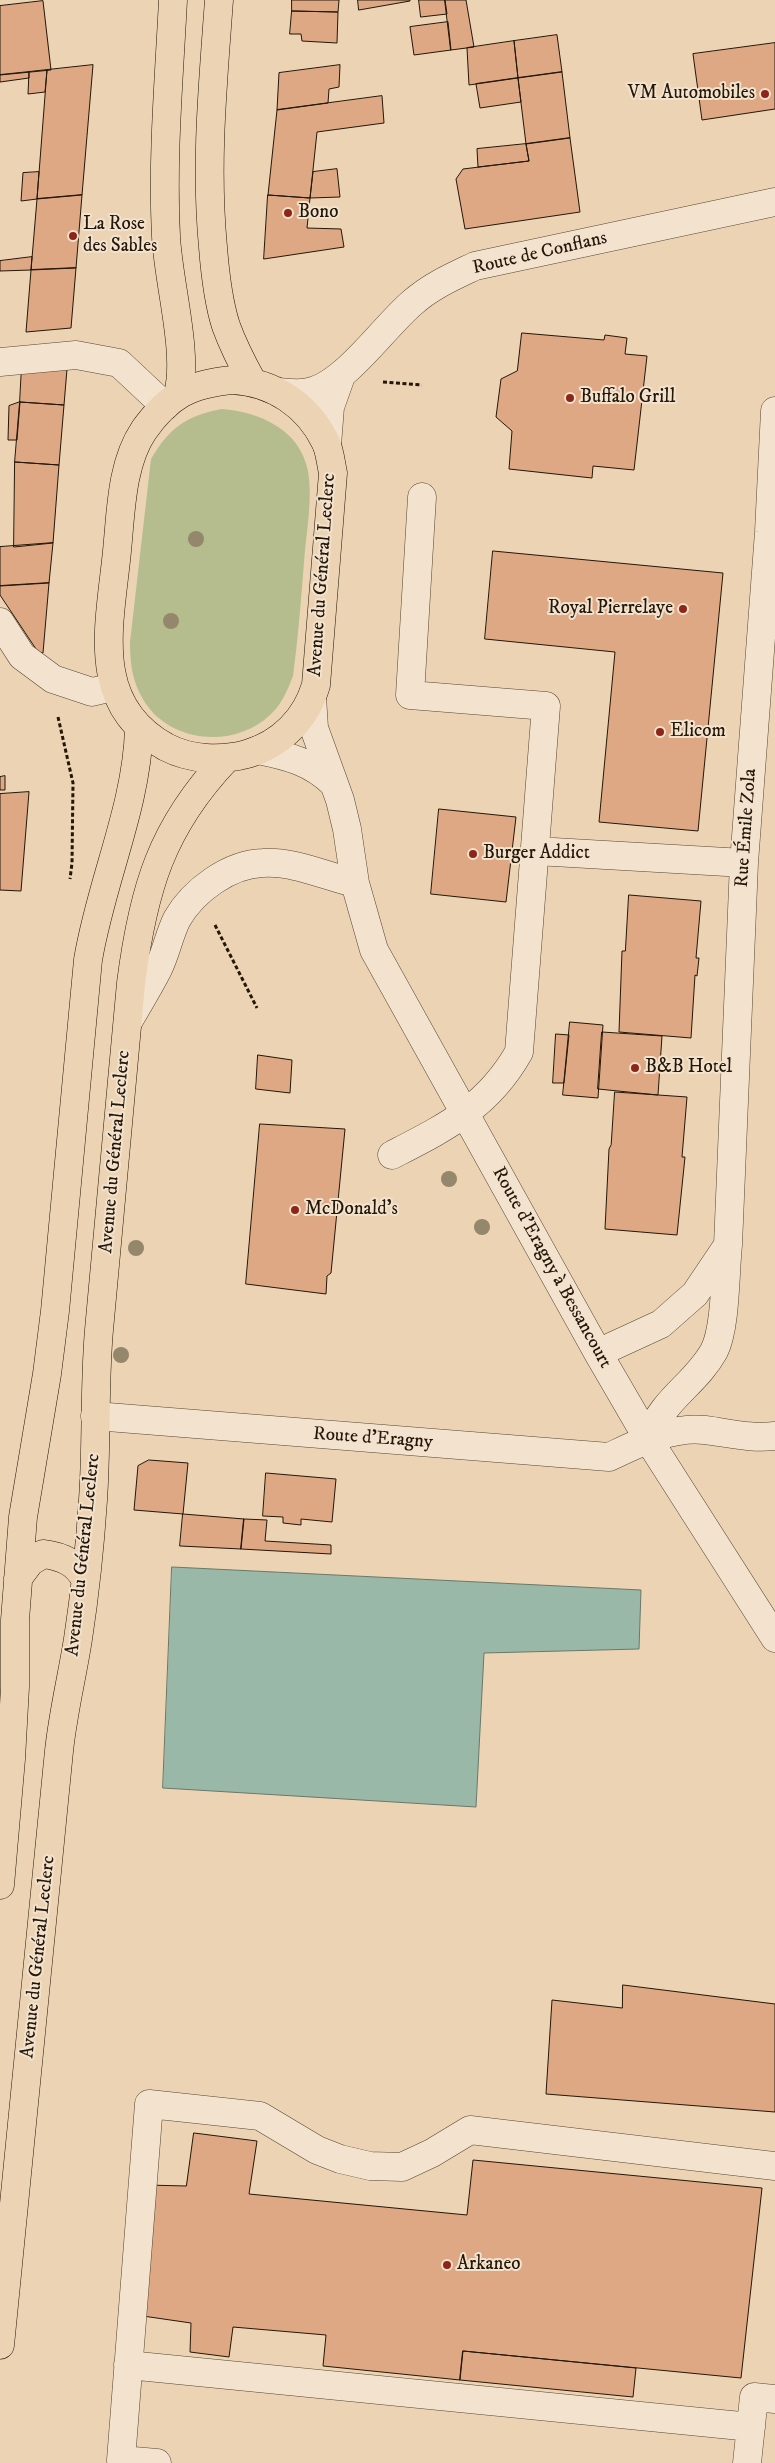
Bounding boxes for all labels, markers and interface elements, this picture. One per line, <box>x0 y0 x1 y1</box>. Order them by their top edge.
place label: VM Automobiles <box>628 83 755 105</box>
marker: VM Automobiles <box>759 88 771 100</box>
place label: Bono <box>298 202 338 224</box>
marker: Bono <box>282 207 294 219</box>
place label: La Rose des Sables <box>83 214 157 258</box>
street label: Route de Conflans <box>471 227 609 281</box>
marker: La Rose des Sables <box>67 230 79 242</box>
place label: Buffalo Grill <box>580 387 675 409</box>
marker: Buffalo Grill <box>564 392 576 404</box>
street label: Avenue du Général Leclerc <box>305 473 341 677</box>
place label: Royal Pierrelaye <box>548 598 673 620</box>
marker: Royal Pierrelaye <box>677 603 689 615</box>
place label: Elicom <box>670 721 726 743</box>
marker: Elicom <box>654 726 666 738</box>
street label: Rue Émile Zola <box>731 768 763 888</box>
place label: Burger Addict <box>483 843 590 865</box>
marker: Burger Addict <box>467 848 479 860</box>
street label: Avenue du Général Leclerc <box>96 1049 136 1255</box>
place label: B&B Hotel <box>645 1057 732 1079</box>
marker: B&B Hotel <box>629 1062 641 1074</box>
street label: Route d'Eragny à Bessancourt <box>486 1163 616 1373</box>
place label: McDonald's <box>305 1199 398 1221</box>
marker: McDonald's <box>289 1204 301 1216</box>
street label: Route d'Eragny <box>312 1423 434 1455</box>
street label: Avenue du Général Leclerc <box>62 1452 106 1658</box>
street label: Avenue du Général Leclerc <box>17 1854 61 2060</box>
place label: Arkaneo <box>457 2254 521 2276</box>
marker: Arkaneo <box>441 2259 453 2271</box>

